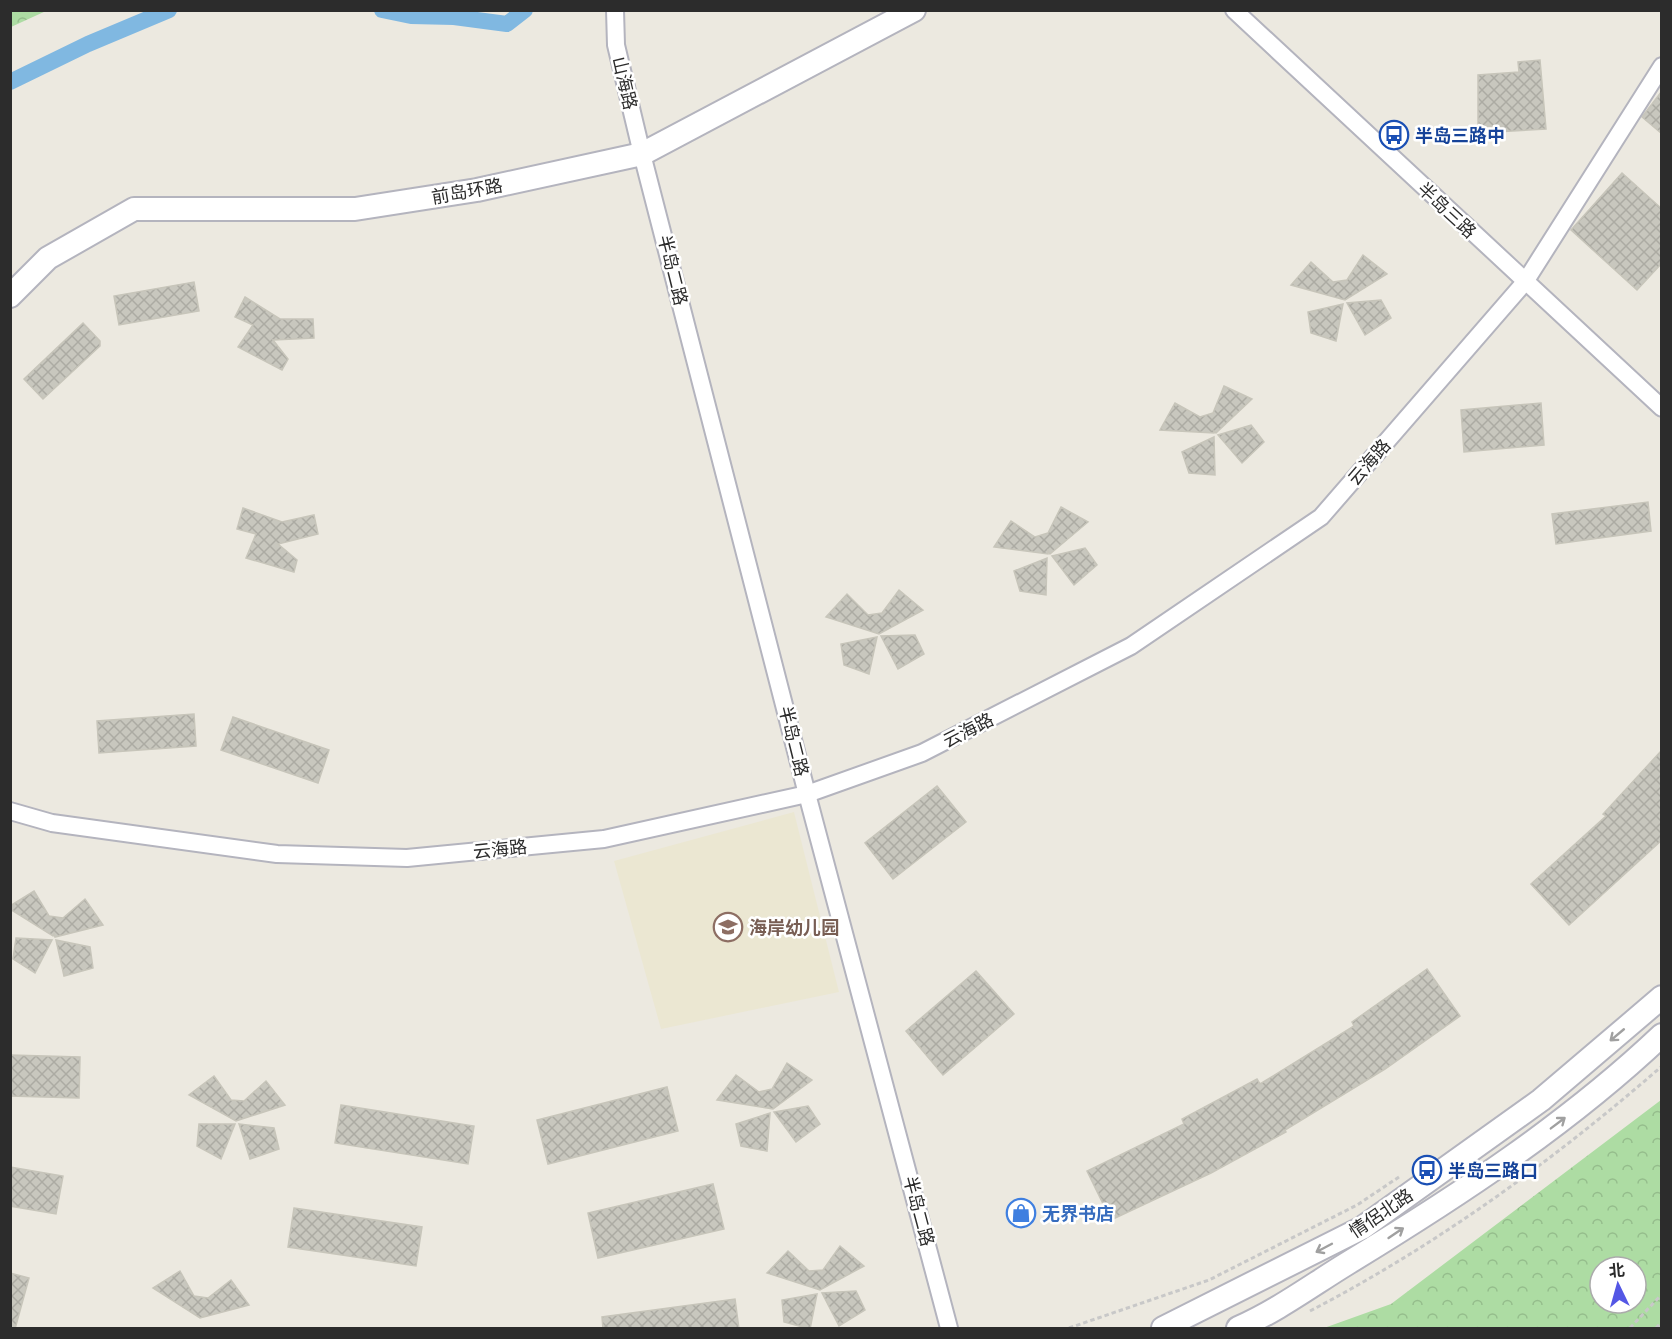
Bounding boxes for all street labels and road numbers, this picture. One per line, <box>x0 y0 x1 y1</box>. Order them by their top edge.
street label: 山海路 <box>608 54 642 112</box>
street label: 前岛环路 <box>430 173 504 209</box>
street label: 半岛三路 <box>1413 177 1481 243</box>
street label: 半岛二路 <box>653 232 693 308</box>
street label: 云海路 <box>1343 434 1395 490</box>
street label: 半岛二路 <box>774 703 814 779</box>
street label: 云海路 <box>939 707 997 753</box>
street label: 云海路 <box>472 835 528 863</box>
street label: 半岛二路 <box>899 1173 939 1249</box>
street label: 情侶北路 <box>1345 1183 1417 1243</box>

